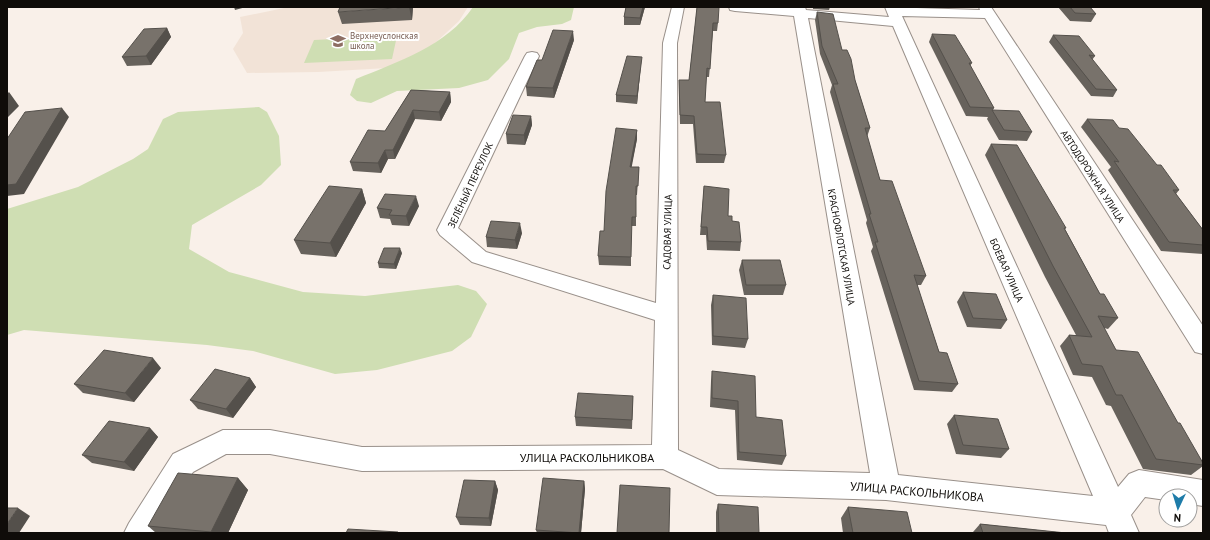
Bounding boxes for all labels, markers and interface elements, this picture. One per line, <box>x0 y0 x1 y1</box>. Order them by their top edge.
place label: Верхнеуслонская школа <box>350 30 418 51</box>
school or university icon: Верхнеуслонская школа <box>329 32 347 50</box>
street label: АВТОДОРОЖНАЯ УЛИЦА <box>1058 127 1128 225</box>
street label: ЗЕЛЁНЫЙ ПЕРЕУЛОК <box>445 140 496 230</box>
street label: КРАСНОФЛОТСКАЯ УЛИЦА <box>825 188 858 306</box>
street label: САДОВАЯ УЛИЦА <box>660 194 675 270</box>
street label: БОЕВАЯ УЛИЦА <box>987 236 1026 304</box>
street label: УЛИЦА РАСКОЛЬНИКОВА <box>520 450 654 465</box>
street label: УЛИЦА РАСКОЛЬНИКОВА <box>849 478 985 505</box>
north arrow <box>1158 488 1198 528</box>
text: N <box>1173 511 1181 525</box>

